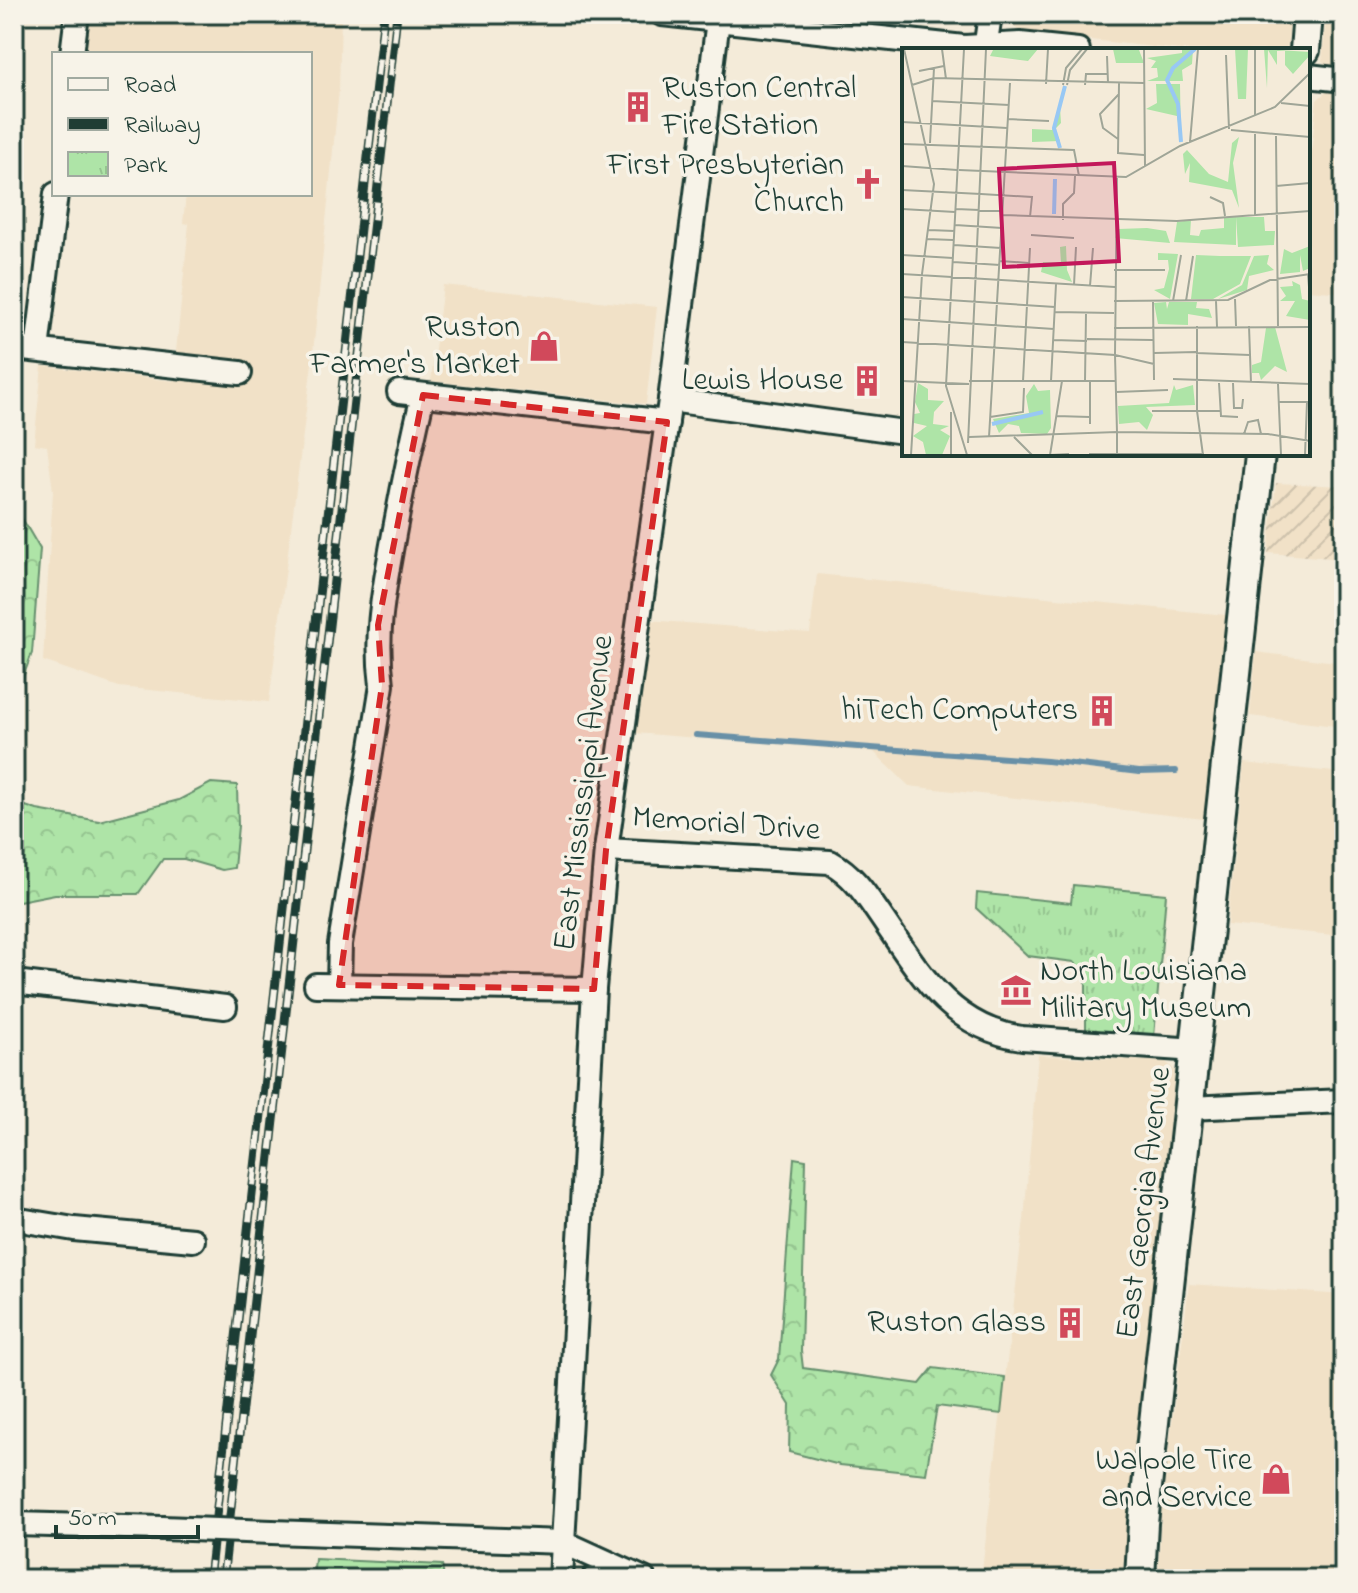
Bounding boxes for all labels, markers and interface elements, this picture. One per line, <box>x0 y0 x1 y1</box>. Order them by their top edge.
inset map <box>902 48 1310 456</box>
legend <box>52 52 312 196</box>
place label: Ruston Central Fire Station <box>661 66 856 150</box>
text: Road <box>124 69 177 104</box>
building icon: Ruston Central Fire Station <box>621 90 655 124</box>
text: Railway <box>124 109 201 145</box>
place label: First Presbyterian Church <box>606 143 844 227</box>
text: Park <box>124 149 168 184</box>
church icon: First Presbyterian Church <box>851 167 885 201</box>
place label: Ruston Farmer's Market <box>309 305 520 389</box>
shop icon: Ruston Farmer's Market <box>527 329 561 363</box>
place label: Lewis House <box>682 358 844 405</box>
building icon: Lewis House <box>850 364 884 398</box>
street label: East Mississippi Avenue <box>542 632 628 954</box>
place label: hiTech Computers <box>841 688 1078 735</box>
building icon: hiTech Computers <box>1085 694 1119 728</box>
street label: Memorial Drive <box>630 795 822 855</box>
place label: North Louisiana Military Museum <box>1040 949 1251 1033</box>
museum icon: North Louisiana Military Museum <box>999 973 1033 1007</box>
street label: East Georgia Avenue <box>1105 1064 1185 1342</box>
place label: Ruston Glass <box>867 1300 1046 1347</box>
building icon: Ruston Glass <box>1053 1306 1087 1340</box>
place label: Walpole Tire and Service <box>1095 1438 1253 1522</box>
shop icon: Walpole Tire and Service <box>1259 1462 1293 1496</box>
scale bar <box>56 1489 198 1539</box>
text: 50 m <box>68 1502 117 1537</box>

